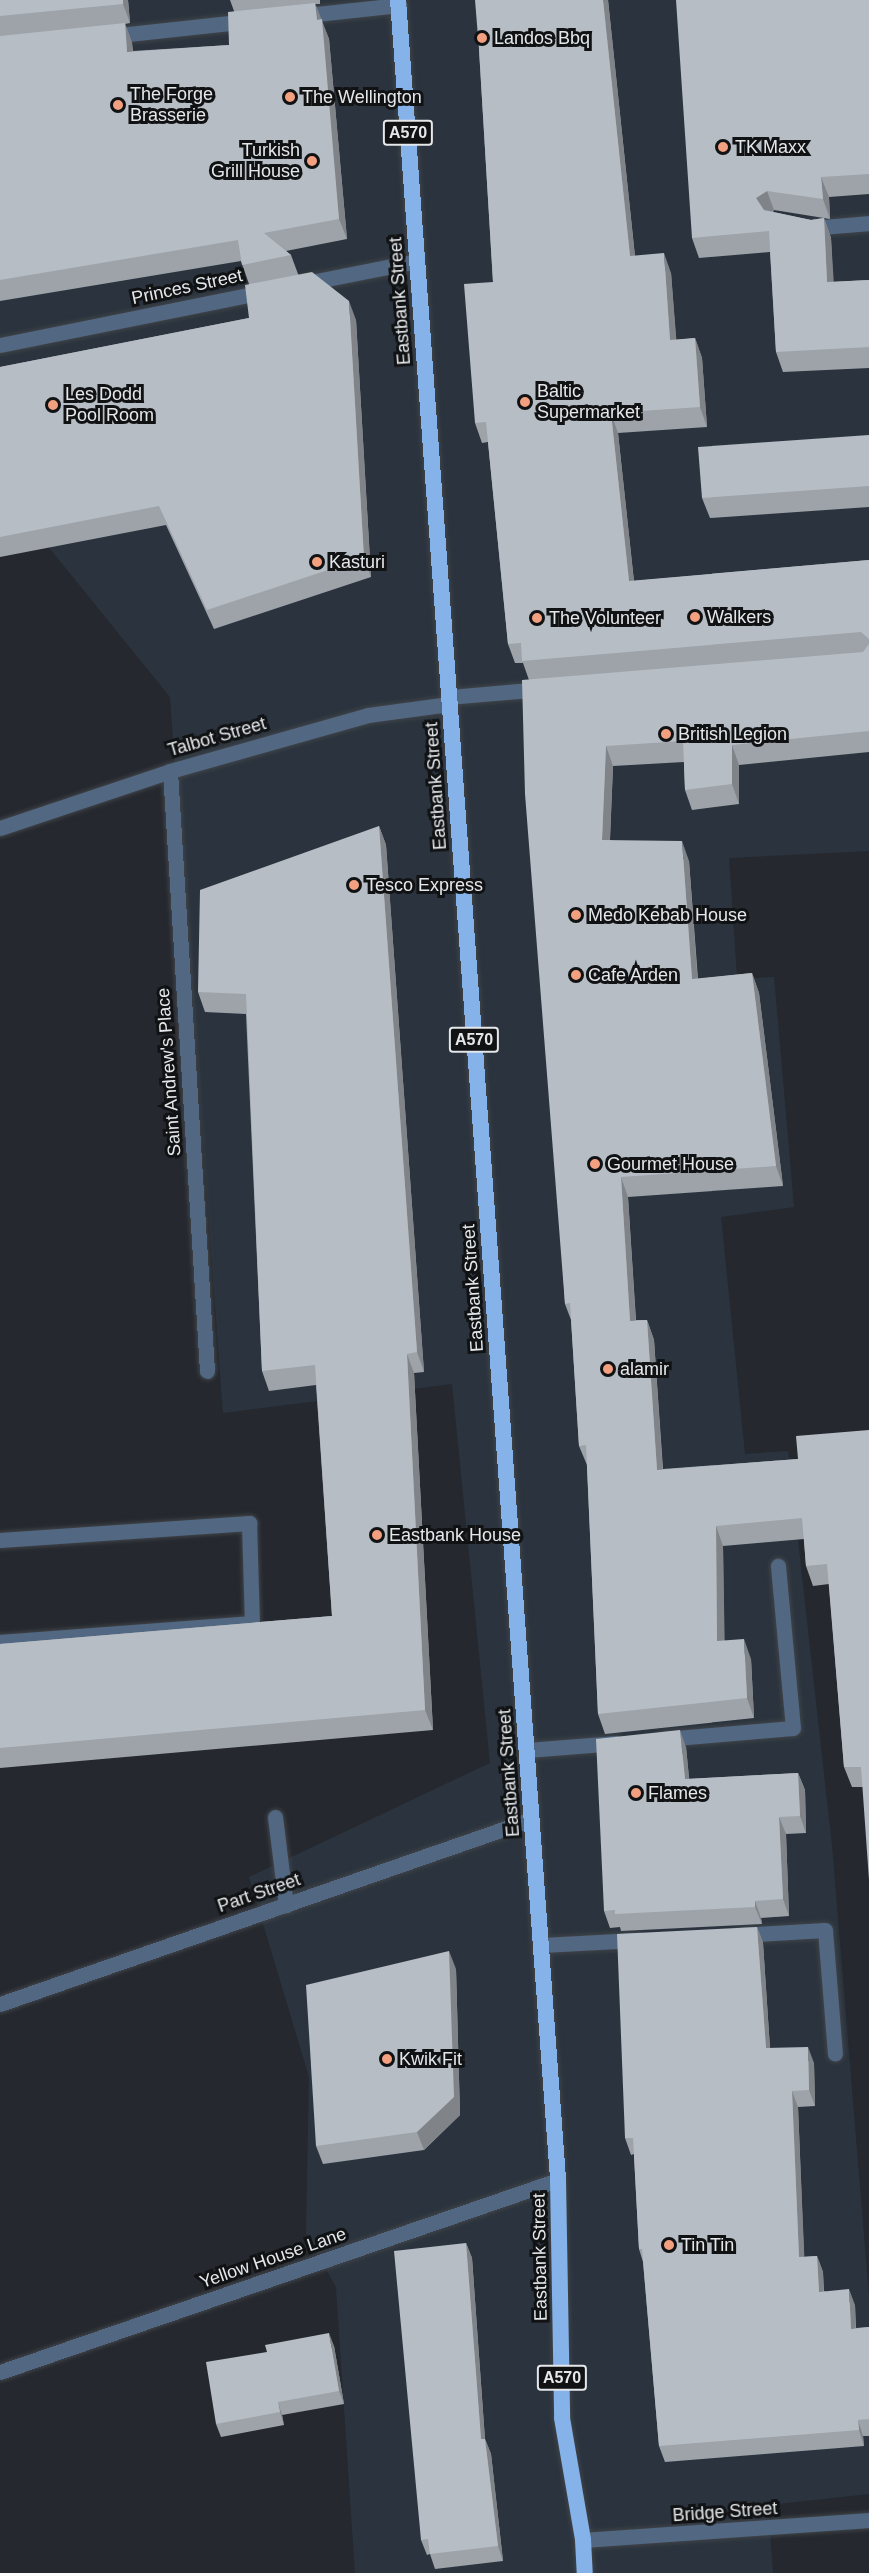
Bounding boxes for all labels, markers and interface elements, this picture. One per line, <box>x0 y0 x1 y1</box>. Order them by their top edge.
place label: Landos Bbq <box>494 27 590 49</box>
marker: Landos Bbq <box>475 31 489 45</box>
place label: The Forge Brasserie <box>130 84 213 127</box>
place label: The Wellington <box>302 86 422 108</box>
marker: The Wellington <box>283 90 297 104</box>
marker: The Forge Brasserie <box>111 98 125 112</box>
road number: A570 <box>382 120 434 146</box>
place label: TK Maxx <box>735 136 806 158</box>
place label: Turkish Grill House <box>211 140 300 182</box>
marker: TK Maxx <box>716 140 730 154</box>
marker: Turkish Grill House <box>305 154 319 168</box>
street label: Eastbank Street <box>385 236 415 366</box>
street label: Princes Street <box>129 265 245 309</box>
place label: Baltic Supermarket <box>537 381 640 424</box>
place label: Les Dodd Pool Room <box>65 384 154 426</box>
marker: Baltic Supermarket <box>518 395 532 409</box>
marker: Les Dodd Pool Room <box>46 398 60 412</box>
place label: Kasturi <box>329 551 385 573</box>
marker: Kasturi <box>310 555 324 569</box>
place label: Walkers <box>707 606 771 628</box>
place label: The Volunteer <box>549 607 661 629</box>
marker: Walkers <box>688 610 702 624</box>
marker: The Volunteer <box>530 611 544 625</box>
street label: Talbot Street <box>165 713 269 761</box>
street label: Eastbank Street <box>421 721 451 851</box>
place label: British Legion <box>678 723 787 745</box>
marker: British Legion <box>659 727 673 741</box>
place label: Tesco Express <box>366 874 483 896</box>
marker: Tesco Express <box>347 878 361 892</box>
place label: Medo Kebab House <box>588 904 747 926</box>
marker: Medo Kebab House <box>569 908 583 922</box>
place label: Cafe Arden <box>588 964 679 986</box>
marker: Cafe Arden <box>569 968 583 982</box>
street label: Saint Andrew's Place <box>152 987 186 1157</box>
road number: A570 <box>448 1027 500 1053</box>
place label: Gourmet House <box>607 1153 734 1175</box>
marker: Gourmet House <box>588 1157 602 1171</box>
street label: Eastbank Street <box>458 1223 488 1353</box>
place label: alamir <box>620 1358 669 1380</box>
marker: alamir <box>601 1362 615 1376</box>
place label: Eastbank House <box>389 1524 521 1546</box>
marker: Eastbank House <box>370 1528 384 1542</box>
street label: Eastbank Street <box>494 1708 524 1838</box>
place label: Flames <box>648 1782 707 1804</box>
marker: Flames <box>629 1786 643 1800</box>
street label: Part Street <box>215 1869 303 1917</box>
place label: Kwik Fit <box>399 2048 462 2070</box>
marker: Kwik Fit <box>380 2052 394 2066</box>
street label: Eastbank Street <box>528 2193 552 2321</box>
street label: Yellow House Lane <box>197 2223 349 2293</box>
place label: Tin Tin <box>681 2234 735 2256</box>
marker: Tin Tin <box>662 2238 676 2252</box>
road number: A570 <box>536 2365 588 2391</box>
street label: Bridge Street <box>672 2498 778 2526</box>

